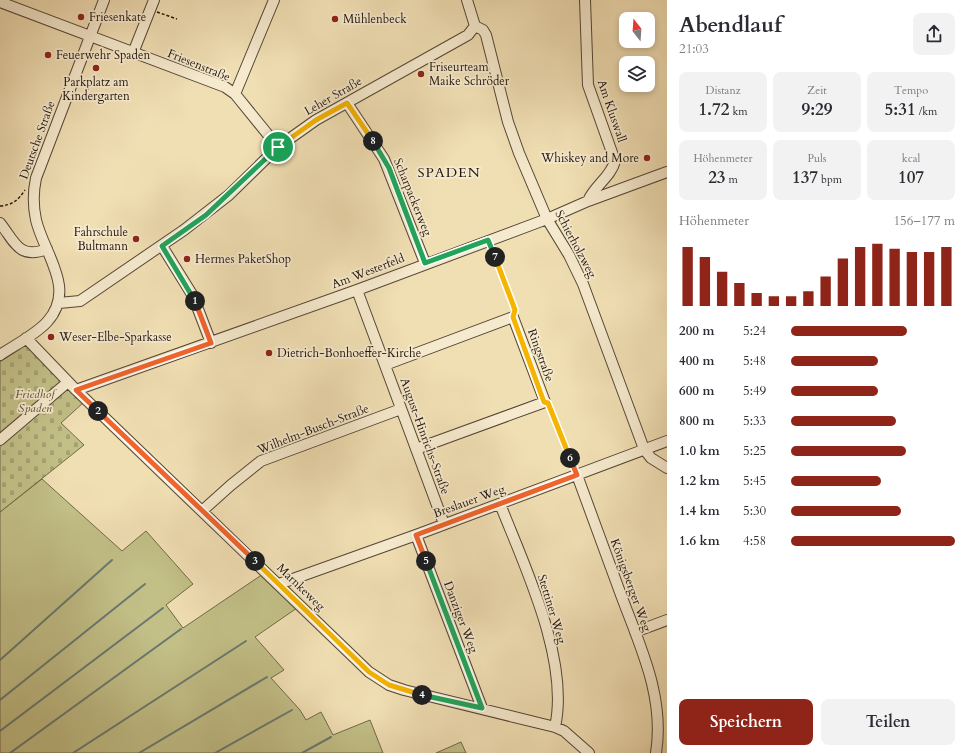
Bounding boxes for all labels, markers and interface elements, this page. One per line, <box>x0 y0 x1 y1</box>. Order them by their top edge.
place label: Friesenkate <box>89 9 146 25</box>
text: Abendlauf <box>679 10 782 40</box>
place label: Mühlenbeck <box>343 11 407 27</box>
marker: Friesenkate <box>76 12 86 22</box>
north arrow <box>619 12 655 48</box>
map controls <box>619 12 655 92</box>
button: share <box>913 13 955 55</box>
marker: Mühlenbeck <box>330 14 340 24</box>
text: 21:03 <box>679 40 709 58</box>
street label: Friesenstraße <box>165 45 233 85</box>
place label: Feuerwehr Spaden <box>56 47 150 63</box>
marker: Feuerwehr Spaden <box>43 50 53 60</box>
button: layers <box>619 56 655 92</box>
place label: Friseurteam Maike Schröder <box>429 59 510 89</box>
marker: Parkplatz am Kindergarten <box>91 63 101 73</box>
marker: Friseurteam Maike Schröder <box>416 69 426 79</box>
street label: Leher Straße <box>301 73 365 119</box>
place label: Parkplatz am Kindergarten <box>62 74 130 104</box>
street label: Am Kluswall <box>594 77 630 145</box>
text: Distanz <box>705 83 741 98</box>
text: Zeit <box>807 83 827 98</box>
text: Tempo <box>894 83 928 98</box>
text: 1.72 <box>698 98 729 121</box>
text: 9:29 <box>801 98 833 121</box>
text: 5:31 <box>885 98 916 121</box>
street label: Deutsche Straße <box>15 99 59 181</box>
text: km <box>729 104 748 119</box>
text: /km <box>916 104 937 119</box>
pin <box>261 130 295 164</box>
pin: 8 <box>363 131 383 151</box>
text: 8 <box>370 133 376 148</box>
icon: arrive <box>267 136 289 158</box>
place label: Whiskey and More <box>540 150 639 166</box>
text: Höhenmeter <box>693 151 753 166</box>
text: Puls <box>807 151 827 166</box>
text: kcal <box>902 151 920 166</box>
marker: Whiskey and More <box>642 153 652 163</box>
street label: Scharpackerweg <box>390 156 436 239</box>
district label: SPADEN <box>417 163 481 182</box>
text: 23 <box>708 166 726 189</box>
text: 137 <box>792 166 818 189</box>
text: 107 <box>898 166 924 189</box>
text: m <box>726 172 738 187</box>
text: bpm <box>818 172 842 187</box>
street label: Schierholzweg <box>551 207 601 281</box>
text: Höhenmeter <box>679 212 749 230</box>
text: 156–177 m <box>893 212 955 230</box>
place label: Fahrschule Bultmann <box>74 224 128 254</box>
marker: Fahrschule Bultmann <box>131 234 141 244</box>
pin: 7 <box>485 247 505 267</box>
text: 7 <box>492 249 498 264</box>
street label: Am Westerfeld <box>329 250 407 292</box>
place label: Hermes PaketShop <box>195 251 291 267</box>
marker: Hermes PaketShop <box>182 254 192 264</box>
pin: 1 <box>185 291 205 311</box>
text: 1 <box>192 293 198 308</box>
text: 200 m <box>679 322 714 340</box>
text: 5:24 <box>743 322 766 340</box>
street label: Ringstraße <box>524 326 558 384</box>
place label: Weser-Elbe-Sparkasse <box>58 329 172 345</box>
marker: Weser-Elbe-Sparkasse <box>46 332 56 342</box>
place label: Dietrich-Bonhoeffer-Kirche <box>277 345 421 361</box>
marker: Dietrich-Bonhoeffer-Kirche <box>264 348 274 358</box>
text: 400 m <box>679 352 714 370</box>
text: 5:48 <box>743 352 766 370</box>
street label: August-Hinrichs-Straße <box>396 375 454 497</box>
text: 600 m <box>679 382 714 400</box>
text: 5:49 <box>743 382 766 400</box>
park label: Friedhof Spaden <box>15 386 57 416</box>
street label: Wilhelm-Busch-Straße <box>254 400 371 458</box>
pin: 2 <box>88 401 108 421</box>
text: 2 <box>95 403 101 418</box>
text: 800 m <box>679 412 714 430</box>
text: 5:33 <box>743 412 766 430</box>
text: 1.0 km <box>679 442 720 460</box>
text: 5:25 <box>743 442 766 460</box>
pin: 6 <box>560 448 580 468</box>
text: 6 <box>567 450 573 465</box>
text: 1.2 km <box>679 472 720 490</box>
text: 5:45 <box>743 472 766 490</box>
street label: Breslauer Weg <box>431 481 507 521</box>
text: 1.4 km <box>679 502 720 520</box>
text: 5:30 <box>743 502 766 520</box>
text: 1.6 km <box>679 532 720 550</box>
text: 4:58 <box>743 532 766 550</box>
street label: Königsberger Weg <box>607 536 655 634</box>
pin: 3 <box>245 551 265 571</box>
pin: 5 <box>416 551 436 571</box>
text: 3 <box>252 553 258 568</box>
text: 5 <box>423 553 429 568</box>
street label: Marnkeweg <box>273 560 329 614</box>
street label: Stettiner Weg <box>534 572 570 646</box>
street label: Danziger Weg <box>440 579 482 655</box>
pin: 4 <box>412 685 432 705</box>
text: 4 <box>419 687 425 702</box>
button: Speichern <box>679 699 813 745</box>
button: Teilen <box>821 699 955 745</box>

